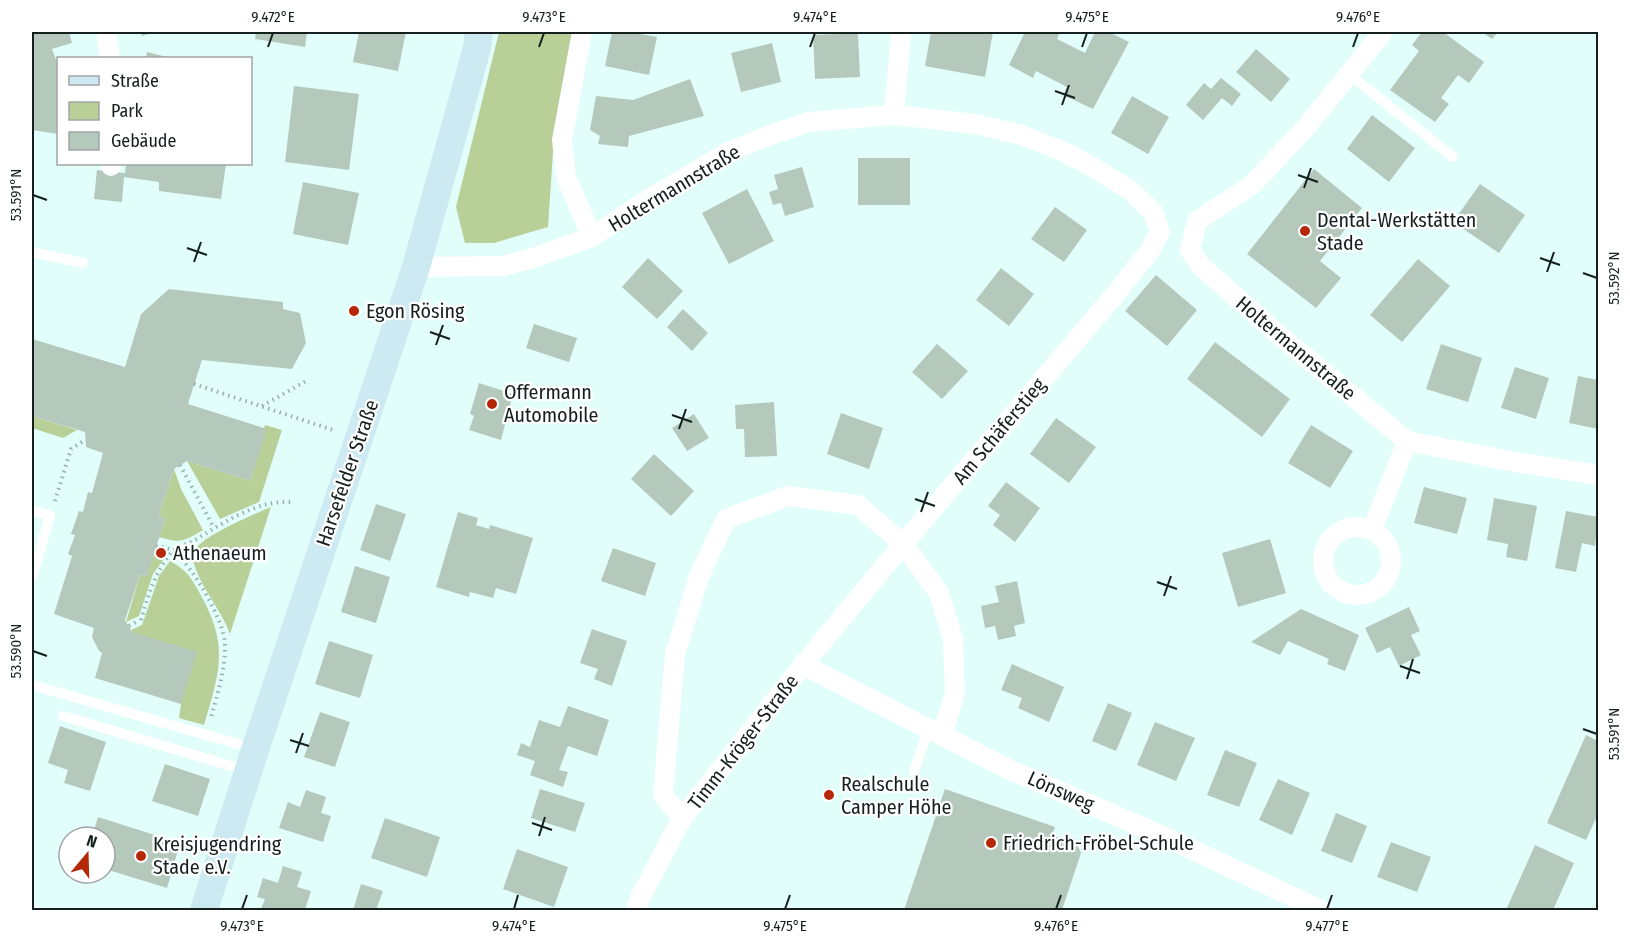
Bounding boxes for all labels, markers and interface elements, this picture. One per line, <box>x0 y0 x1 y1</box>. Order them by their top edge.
text: 9.472°E <box>251 8 295 26</box>
text: 9.473°E <box>522 8 566 26</box>
text: 9.474°E <box>793 8 837 26</box>
text: 9.475°E <box>1065 8 1109 26</box>
text: 9.476°E <box>1336 8 1380 26</box>
legend <box>57 57 252 165</box>
text: Straße <box>111 70 159 92</box>
text: Park <box>111 100 144 122</box>
text: Gebäude <box>111 130 177 152</box>
street label: Holtermannstraße <box>604 139 744 237</box>
text: 53.591°N <box>7 169 25 221</box>
place label: Dental-Werkstätten Stade <box>1317 208 1476 255</box>
marker: Dental-Werkstätten Stade <box>1298 224 1312 238</box>
text: 53.592°N <box>1605 251 1623 305</box>
street label: Holtermannstraße <box>1231 291 1361 405</box>
place label: Egon Rösing <box>366 299 465 323</box>
marker: Egon Rösing <box>347 304 361 318</box>
street label: Am Schäferstieg <box>948 373 1051 489</box>
place label: Offermann Automobile <box>504 380 598 427</box>
street label: Harsefelder Straße <box>311 397 383 549</box>
marker: Offermann Automobile <box>485 397 499 411</box>
place label: Athenaeum <box>173 541 267 565</box>
marker: Athenaeum <box>154 546 168 560</box>
text: 53.590°N <box>7 624 25 678</box>
street label: Timm-Kröger-Straße <box>683 670 803 814</box>
text: 53.591°N <box>1605 708 1623 760</box>
street label: Lönsweg <box>1024 766 1099 816</box>
place label: Realschule Camper Höhe <box>841 772 951 819</box>
marker: Realschule Camper Höhe <box>822 788 836 802</box>
north arrow <box>57 825 117 885</box>
text: N <box>84 831 99 852</box>
place label: Friedrich-Fröbel-Schule <box>1003 831 1194 855</box>
place label: Kreisjugendring Stade e.V. <box>153 832 282 879</box>
marker: Friedrich-Fröbel-Schule <box>984 836 998 850</box>
marker: Kreisjugendring Stade e.V. <box>134 849 148 863</box>
text: 9.473°E <box>220 917 264 935</box>
text: 9.474°E <box>492 917 536 935</box>
text: 9.475°E <box>763 917 807 935</box>
text: 9.476°E <box>1034 917 1078 935</box>
text: 9.477°E <box>1305 917 1349 935</box>

